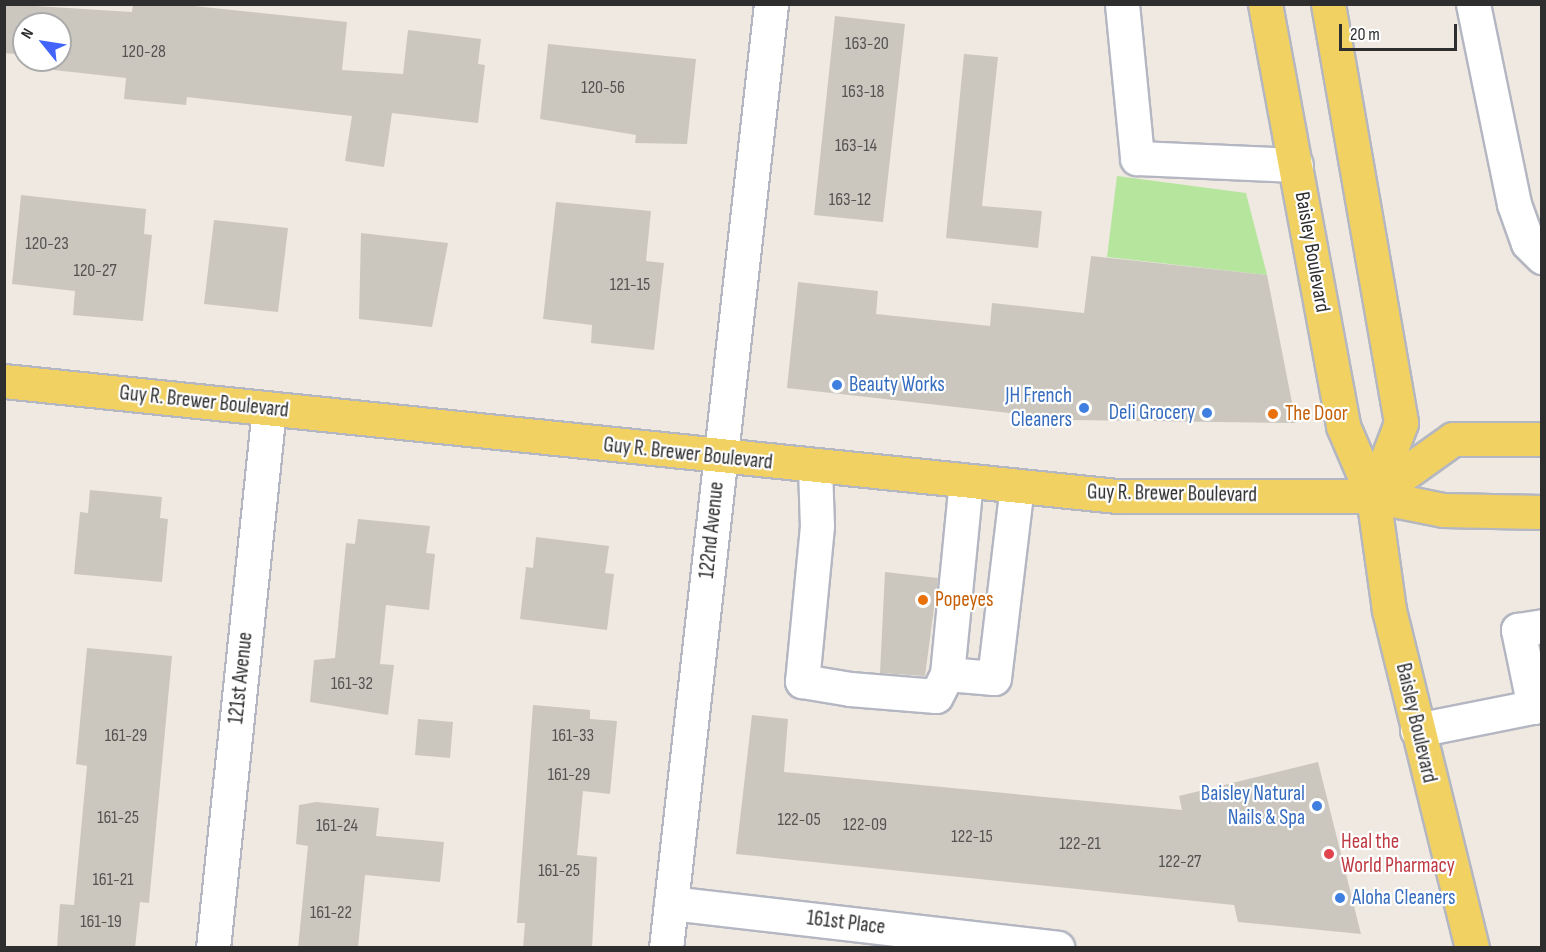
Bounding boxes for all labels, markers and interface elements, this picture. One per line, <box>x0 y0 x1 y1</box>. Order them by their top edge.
north arrow <box>12 12 72 72</box>
scale bar <box>1342 12 1460 50</box>
text: 20 m <box>1350 24 1380 45</box>
text: N <box>17 25 38 42</box>
house number: 163-20 <box>845 33 889 55</box>
house number: 120-28 <box>122 41 166 63</box>
house number: 120-56 <box>581 77 625 99</box>
house number: 163-18 <box>842 81 884 103</box>
house number: 163-14 <box>835 135 877 157</box>
house number: 163-12 <box>829 189 871 211</box>
street label: Baisley Boulevard <box>1289 190 1335 314</box>
house number: 120-23 <box>25 233 69 255</box>
house number: 120-27 <box>73 260 117 282</box>
house number: 121-15 <box>610 274 650 296</box>
place label: Beauty Works <box>849 372 945 398</box>
marker: Beauty Works <box>830 378 844 392</box>
street label: Guy R. Brewer Boulevard <box>118 381 290 423</box>
place label: JH French Cleaners <box>1005 383 1072 433</box>
place label: Deli Grocery <box>1109 400 1195 426</box>
marker: JH French Cleaners <box>1077 401 1091 415</box>
place label: The Door <box>1285 401 1348 427</box>
marker: Deli Grocery <box>1200 406 1214 420</box>
marker: The Door <box>1266 407 1280 421</box>
street label: Guy R. Brewer Boulevard <box>602 433 774 475</box>
street label: 122nd Avenue <box>694 480 730 580</box>
street label: Guy R. Brewer Boulevard <box>1087 480 1257 508</box>
place label: Popeyes <box>935 587 993 613</box>
marker: Popeyes <box>916 593 930 607</box>
street label: 121st Avenue <box>224 631 258 725</box>
street label: Baisley Boulevard <box>1390 661 1442 785</box>
house number: 161-32 <box>331 673 373 695</box>
house number: 161-29 <box>105 725 147 747</box>
house number: 161-33 <box>552 725 594 747</box>
house number: 161-29 <box>548 764 590 786</box>
place label: Baisley Natural Nails & Spa <box>1201 781 1305 831</box>
marker: Baisley Natural Nails & Spa <box>1310 799 1324 813</box>
house number: 161-25 <box>97 807 139 829</box>
house number: 122-05 <box>777 809 821 831</box>
house number: 122-09 <box>843 814 887 836</box>
house number: 161-24 <box>316 815 358 837</box>
house number: 122-15 <box>951 826 993 848</box>
place label: Heal the World Pharmacy <box>1341 829 1455 879</box>
house number: 122-21 <box>1059 833 1101 855</box>
marker: Heal the World Pharmacy <box>1322 847 1336 861</box>
house number: 122-27 <box>1159 851 1201 873</box>
house number: 161-25 <box>538 860 580 882</box>
house number: 161-21 <box>93 869 133 891</box>
place label: Aloha Cleaners <box>1352 885 1456 911</box>
marker: Aloha Cleaners <box>1333 891 1347 905</box>
house number: 161-22 <box>310 902 352 924</box>
street label: 161st Place <box>805 906 887 940</box>
house number: 161-19 <box>80 911 122 933</box>

